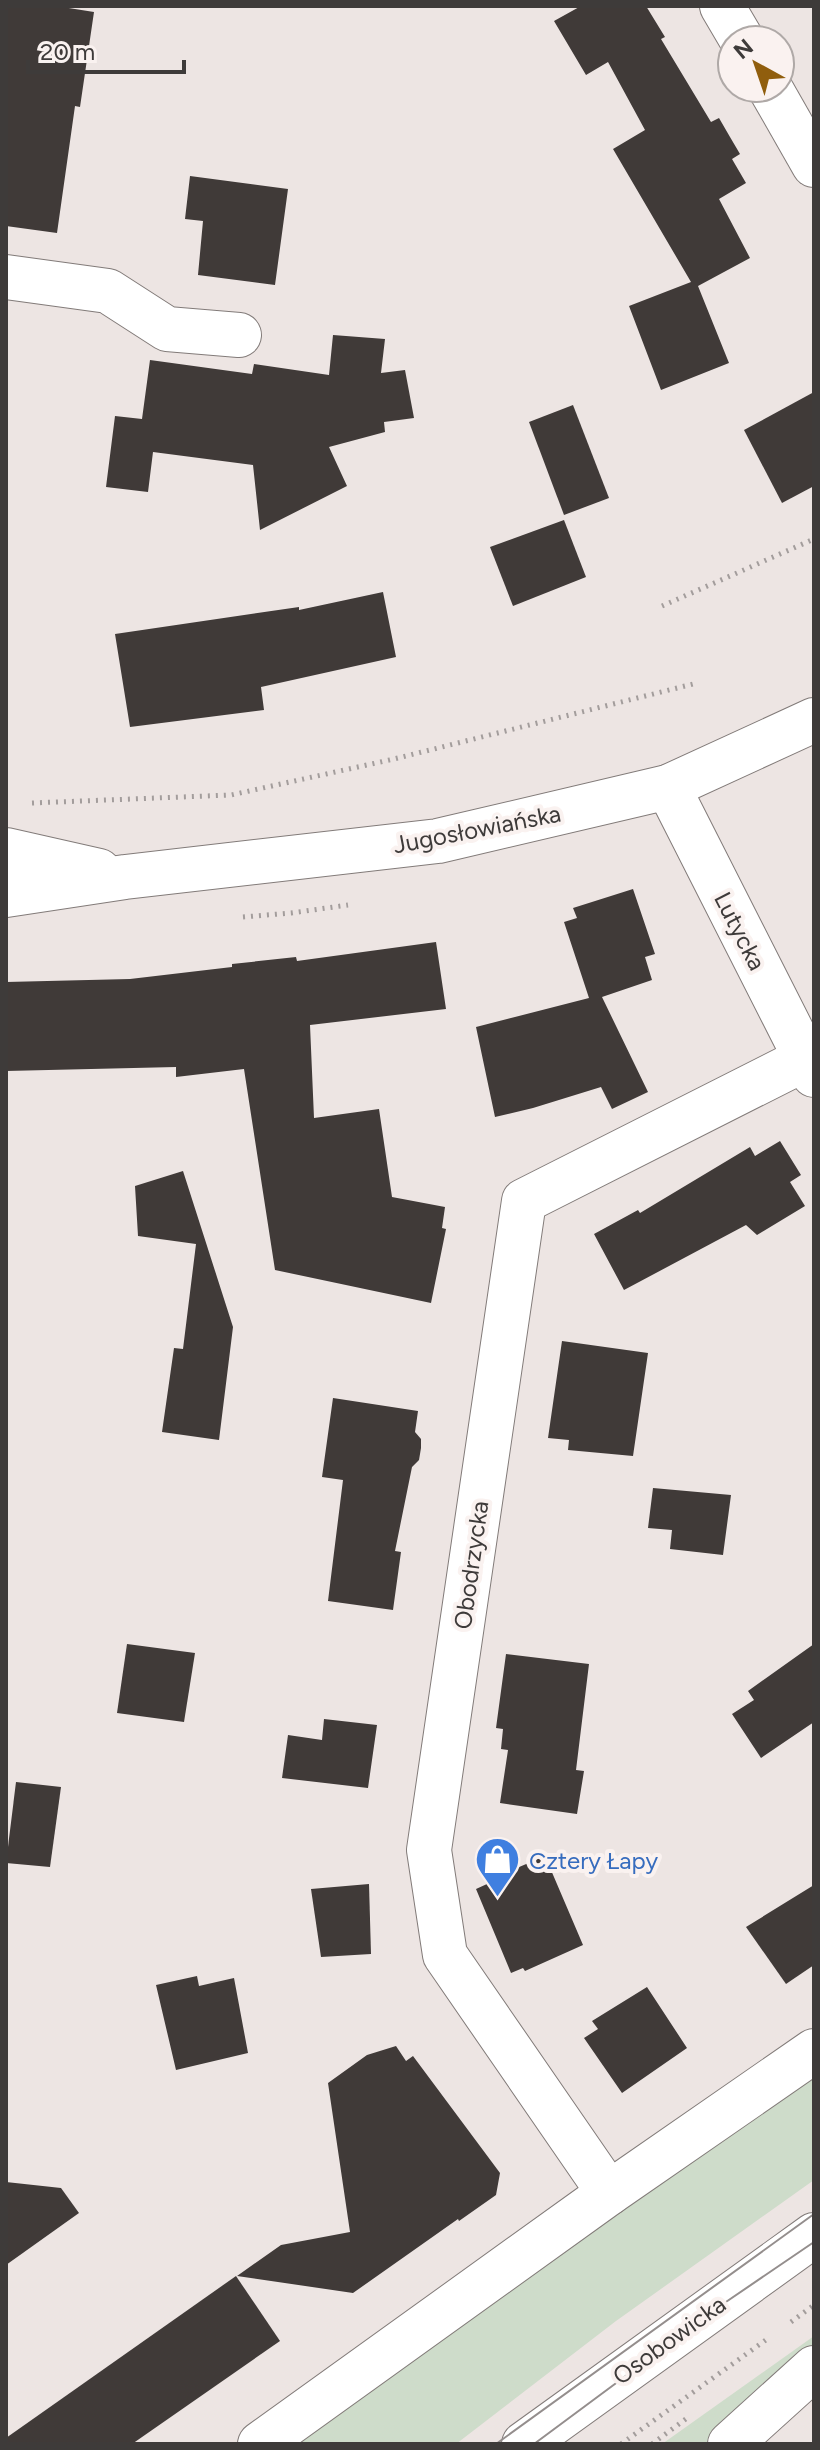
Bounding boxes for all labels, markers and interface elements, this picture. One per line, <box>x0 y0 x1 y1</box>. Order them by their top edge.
scale bar <box>28 24 184 74</box>
north arrow <box>716 24 796 104</box>
text: N <box>728 33 759 65</box>
text: 20 m <box>40 37 95 66</box>
street label: Jugosłowiańska <box>391 799 563 859</box>
street label: Lutycka <box>708 887 772 975</box>
street label: Obodrzycka <box>448 1499 494 1631</box>
shop icon: Cztery Łapy <box>474 1836 522 1899</box>
place label: Cztery Łapy <box>529 1846 658 1875</box>
street label: Osobowicka <box>607 2289 731 2391</box>

